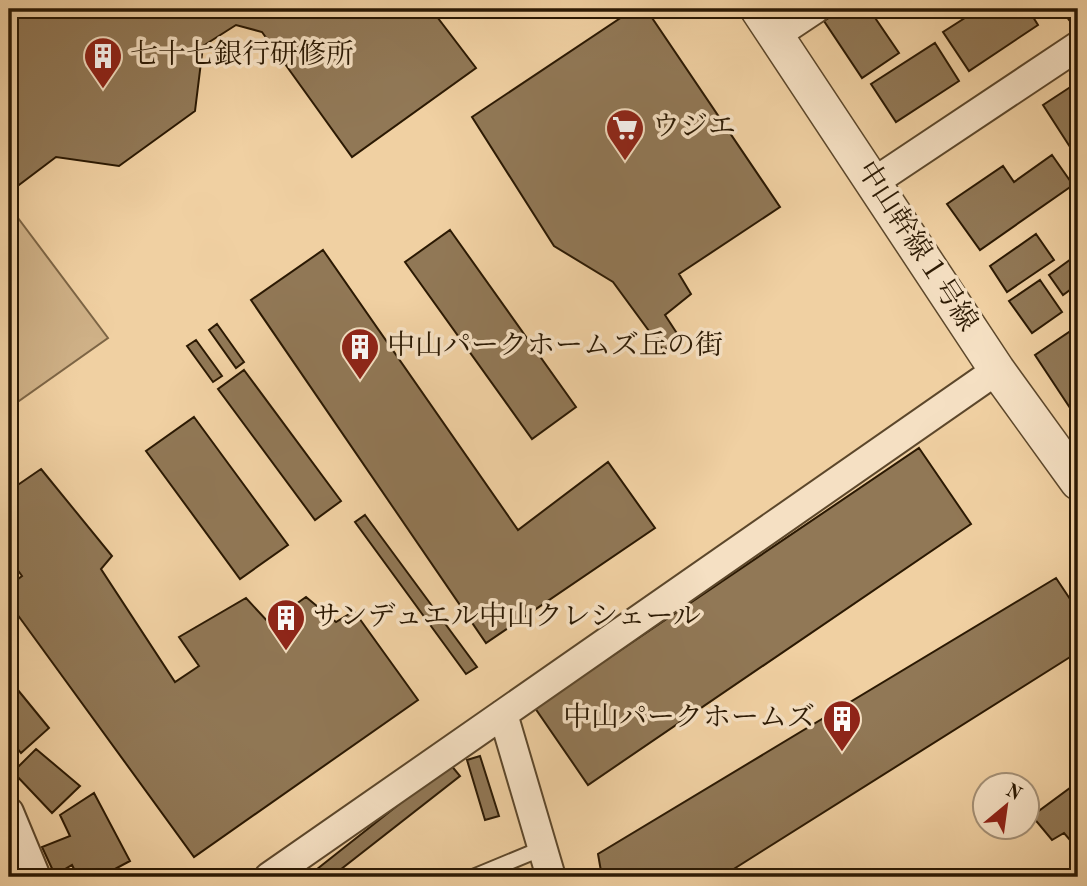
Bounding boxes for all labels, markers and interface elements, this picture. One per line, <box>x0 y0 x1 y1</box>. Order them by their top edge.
building icon: 七十七銀行研修所 <box>82 35 124 90</box>
place label: 七十七銀行研修所 <box>130 39 354 70</box>
supermarket icon: ウジエ <box>604 107 646 162</box>
place label: ウジエ <box>652 112 736 142</box>
street label: 中山幹線１号線 <box>851 156 984 337</box>
building icon: 中山パークホームズ丘の街 <box>339 326 381 381</box>
place label: 中山パークホームズ丘の街 <box>387 330 723 361</box>
building icon: サンデュエル中山クレシェール <box>265 597 307 652</box>
place label: サンデュエル中山クレシェール <box>313 601 701 632</box>
building icon: 中山パークホームズ <box>821 698 863 753</box>
place label: 中山パークホームズ <box>563 702 815 733</box>
north arrow <box>972 770 1042 840</box>
text: N <box>1002 781 1024 805</box>

